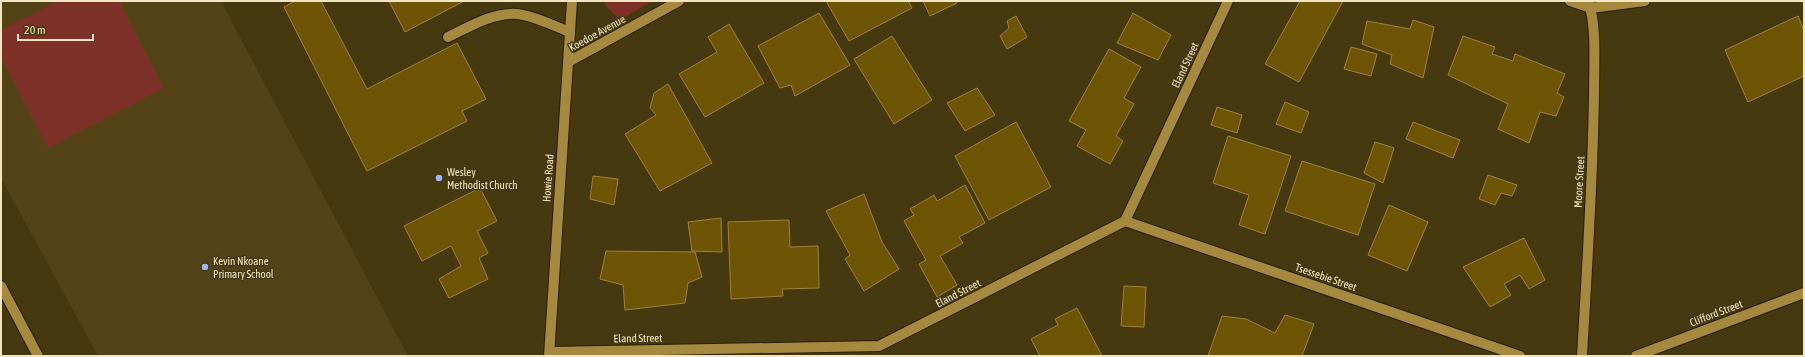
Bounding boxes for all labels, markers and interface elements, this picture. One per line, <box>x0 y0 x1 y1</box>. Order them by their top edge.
street label: Koedoe Avenue <box>567 13 627 53</box>
scale bar <box>18 16 93 42</box>
text: 20 m <box>24 23 46 37</box>
street label: Eland Street <box>1169 40 1201 90</box>
street label: Howie Road <box>540 154 556 202</box>
street label: Moore Street <box>1572 156 1586 208</box>
place label: Wesley Methodist Church <box>447 166 518 191</box>
marker: Wesley Methodist Church <box>434 173 444 183</box>
place label: Kevin Nkoane Primary School <box>213 255 274 280</box>
street label: Tsessebie Street <box>1294 261 1358 293</box>
marker: Kevin Nkoane Primary School <box>200 262 210 272</box>
street label: Eland Street <box>933 277 983 309</box>
street label: Clifford Street <box>1688 297 1744 329</box>
street label: Eland Street <box>613 332 663 344</box>

